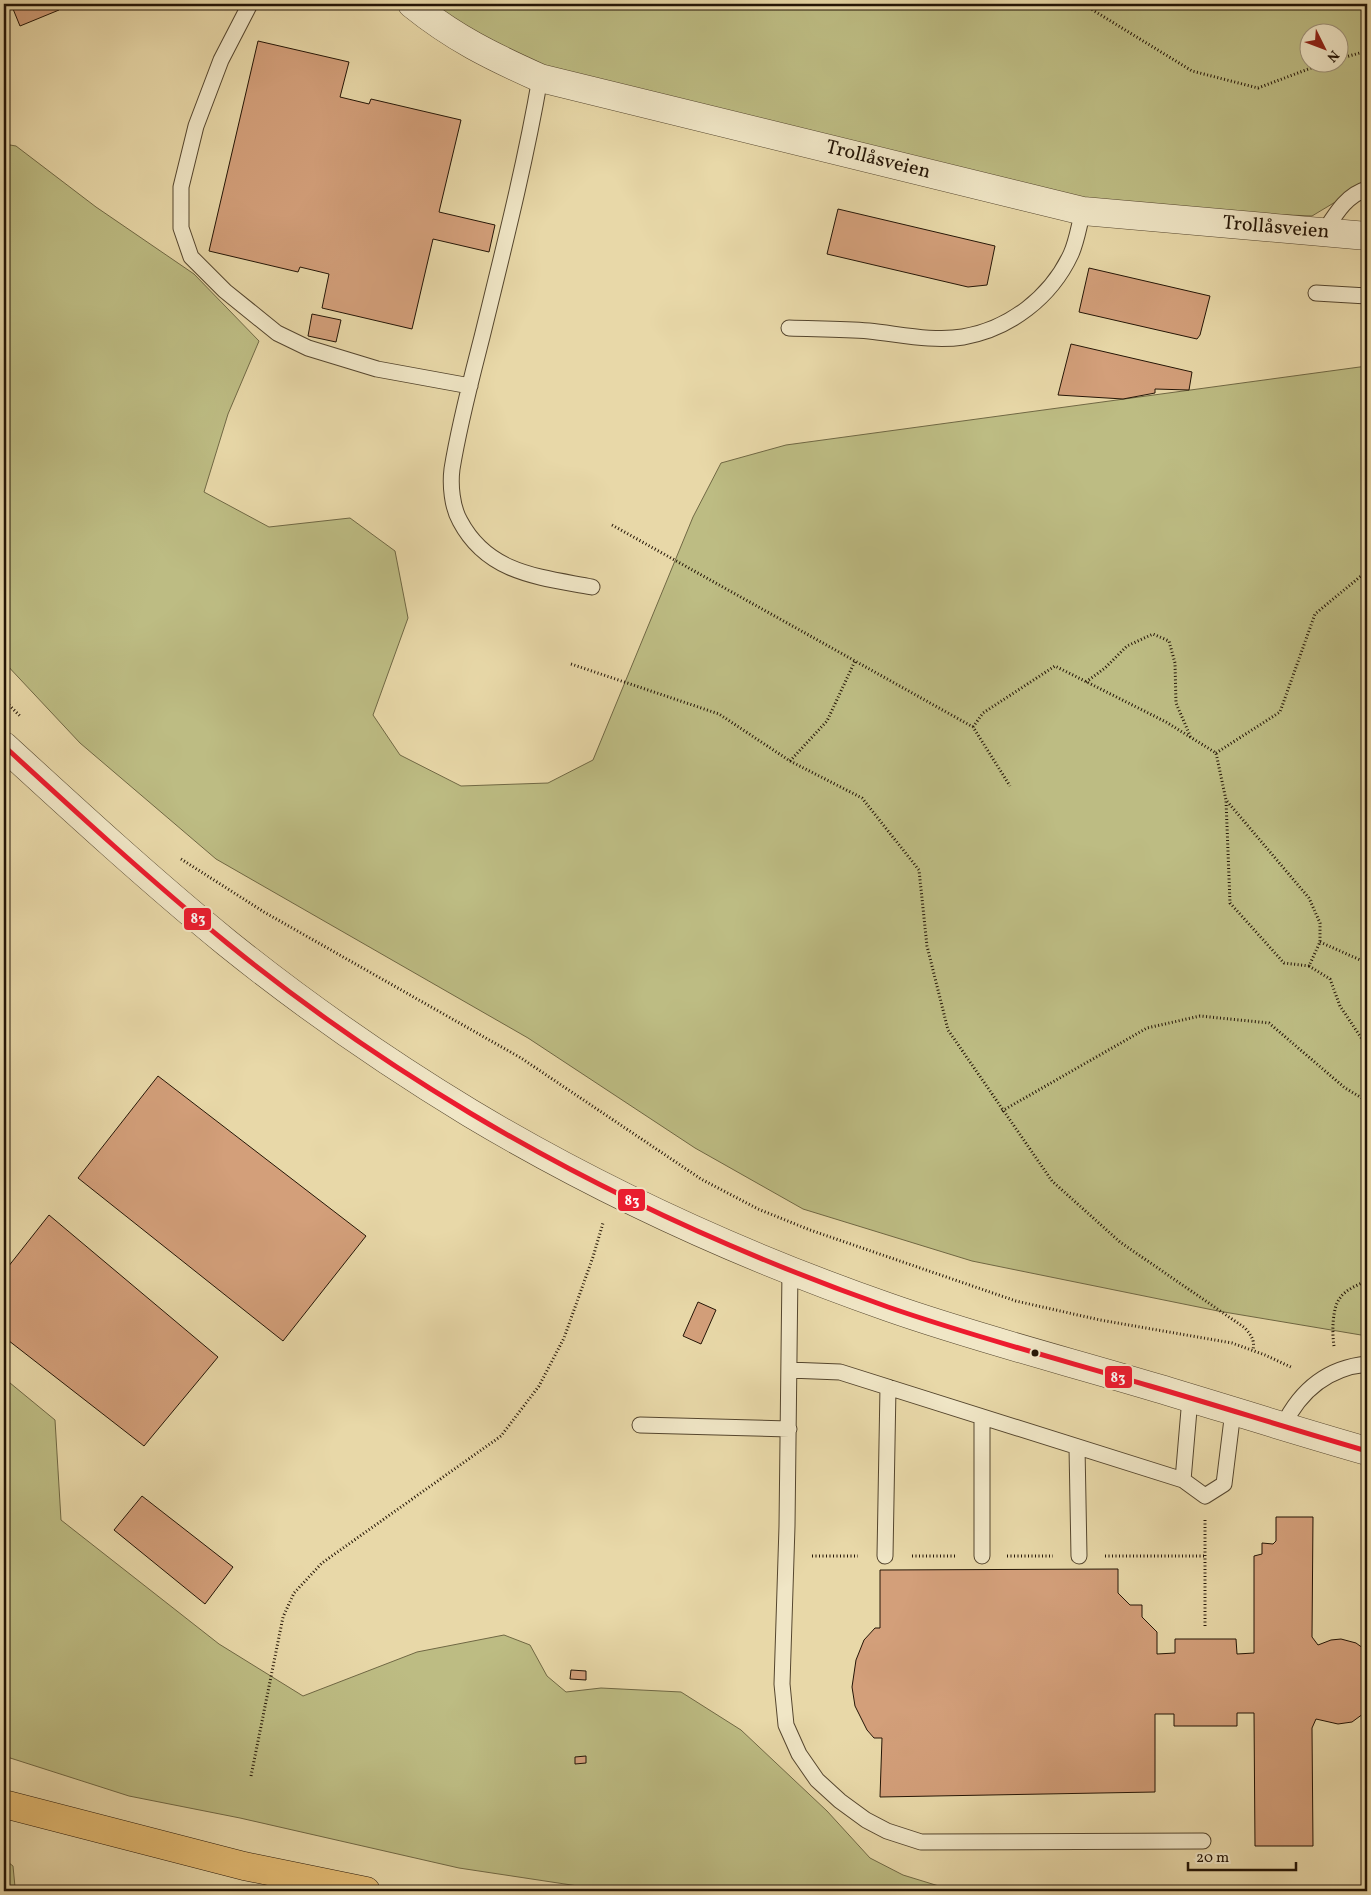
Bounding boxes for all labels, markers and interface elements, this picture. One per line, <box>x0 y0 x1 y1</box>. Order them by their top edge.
north arrow <box>1298 22 1348 72</box>
text: N <box>1322 46 1343 66</box>
street label: Trollåsveien <box>823 133 933 187</box>
street label: Trollåsveien <box>1221 209 1331 247</box>
line badge: 83 <box>183 907 212 931</box>
text: 83 <box>191 910 205 929</box>
line badge: 83 <box>617 1188 646 1212</box>
text: 83 <box>625 1192 639 1211</box>
unlabelled marker <box>1030 1348 1040 1358</box>
line badge: 83 <box>1104 1365 1133 1389</box>
text: 83 <box>1111 1369 1125 1388</box>
scale bar <box>1188 1840 1296 1872</box>
text: 20 m <box>1196 1848 1229 1869</box>

